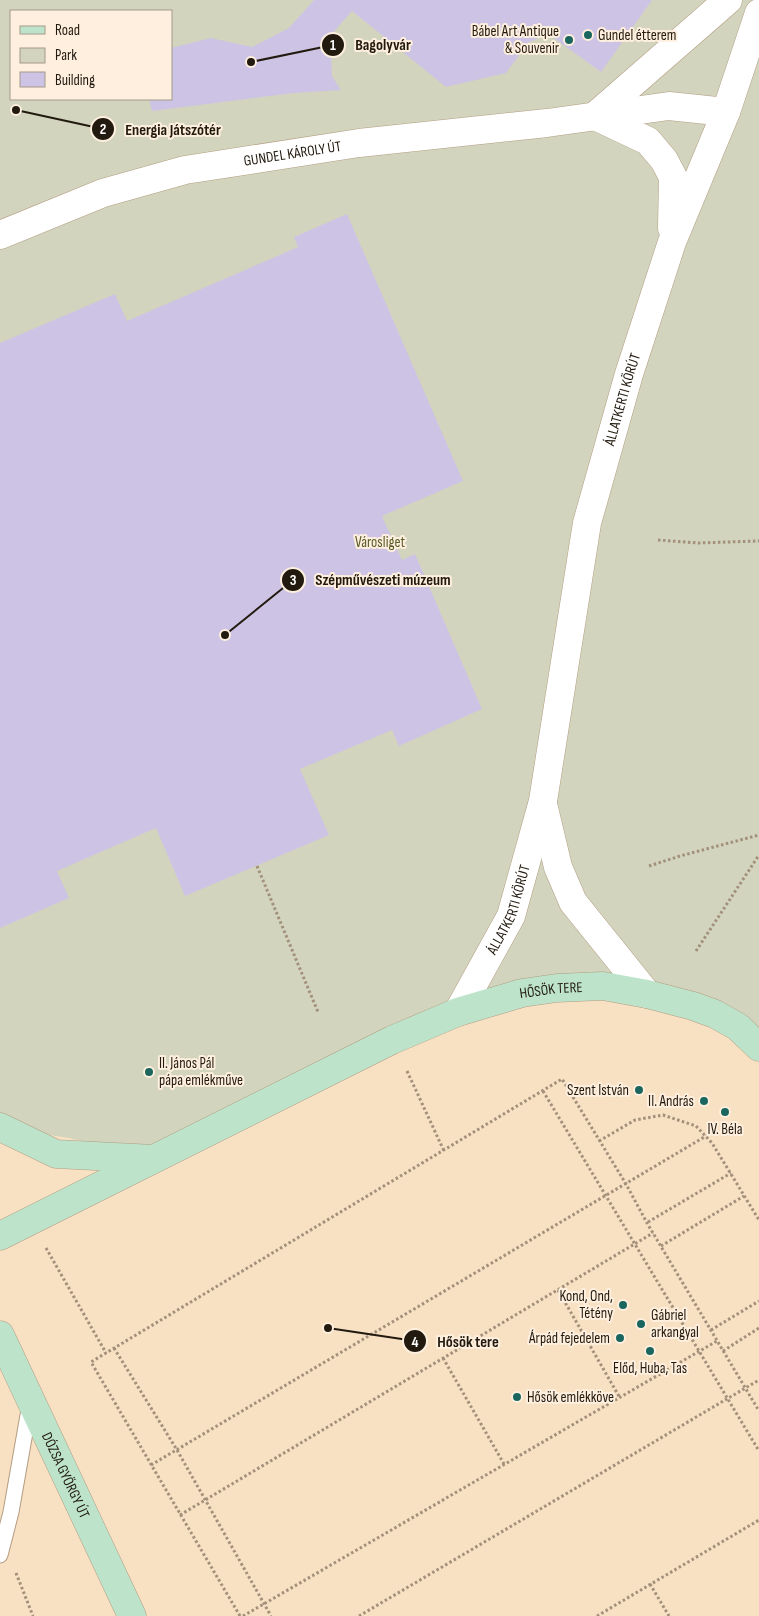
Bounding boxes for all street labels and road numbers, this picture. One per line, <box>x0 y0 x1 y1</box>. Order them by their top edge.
street label: GUNDEL KÁROLY ÚT <box>242 137 342 171</box>
street label: ÁLLATKERTI KÖRÚT <box>600 351 645 449</box>
street label: ÁLLATKERTI KÖRÚT <box>482 863 535 959</box>
street label: HŐSÖK TERE <box>518 978 583 1003</box>
street label: DÓZSA GYÖRGY ÚT <box>37 1429 94 1522</box>

